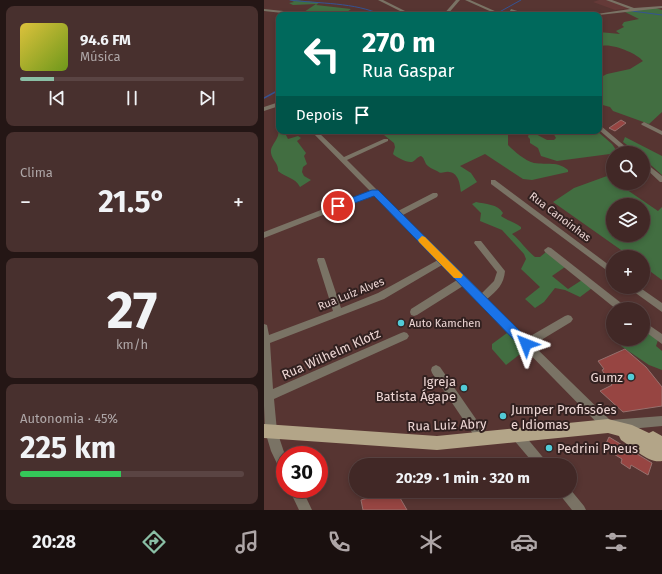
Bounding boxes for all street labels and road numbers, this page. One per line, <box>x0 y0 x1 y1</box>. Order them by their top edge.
street label: Rua Canoinhas <box>527 190 593 244</box>
street label: Rua Luiz Alves <box>316 275 386 313</box>
street label: Rua Wilhelm Klotz <box>279 325 383 383</box>
street label: Rua Luiz Abry <box>407 416 487 434</box>

